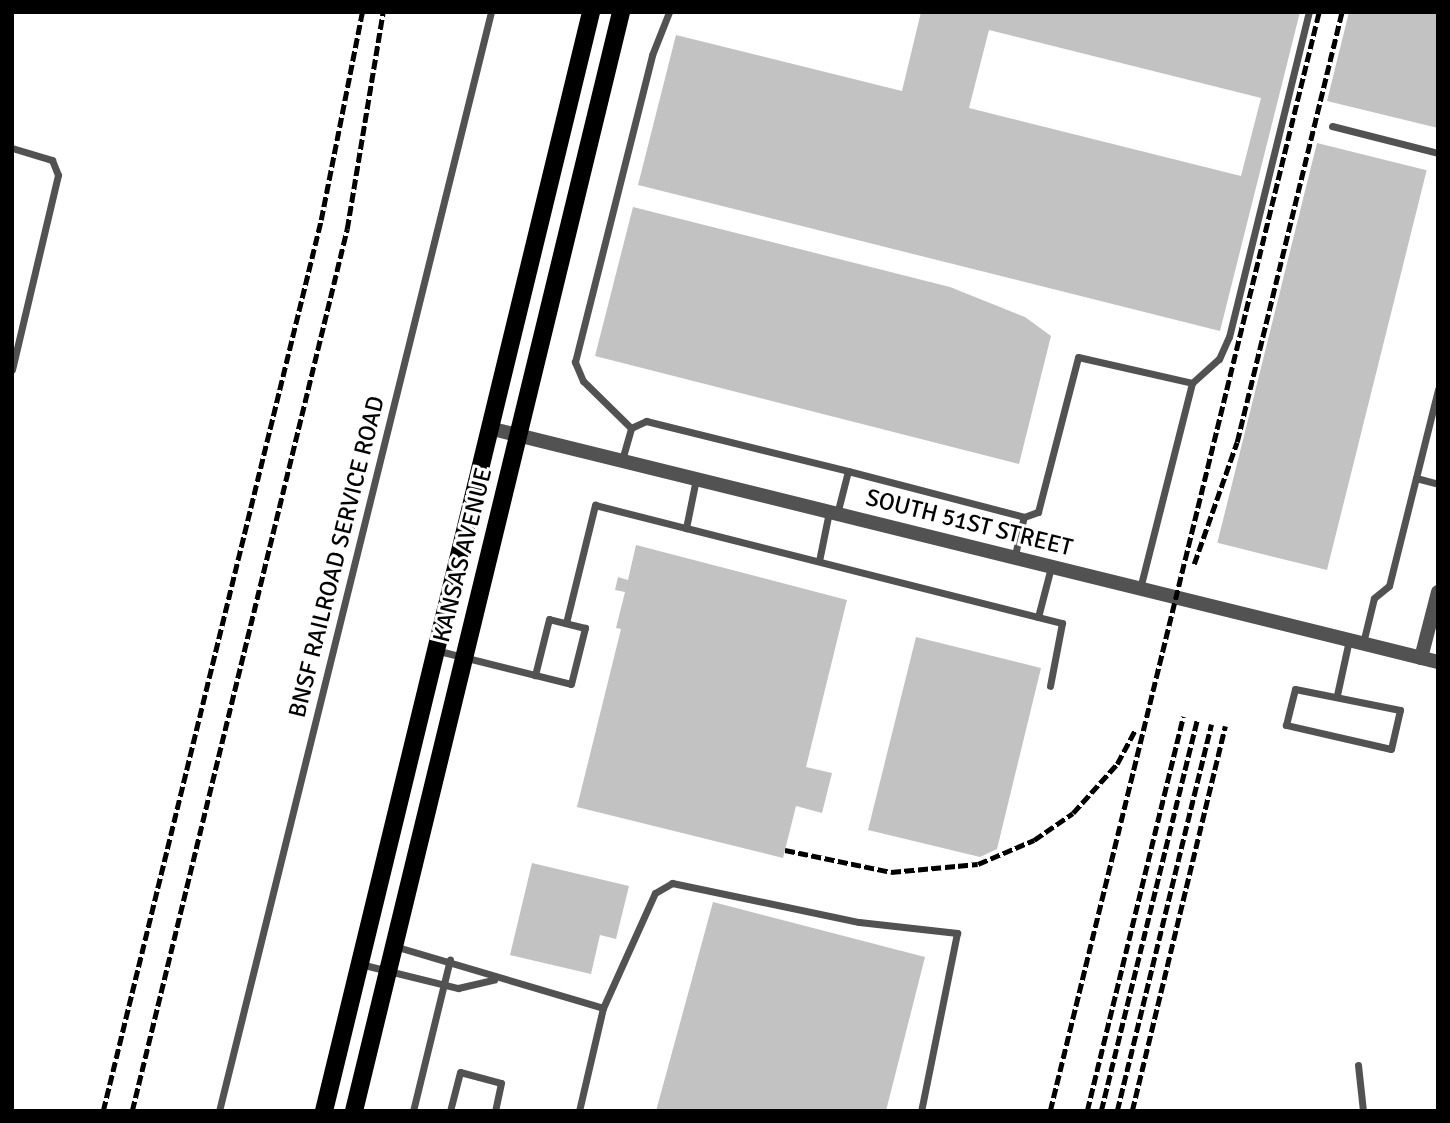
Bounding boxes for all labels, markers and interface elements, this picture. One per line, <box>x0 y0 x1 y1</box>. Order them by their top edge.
street label: BNSF RAILROAD SERVICE ROAD <box>283 393 391 721</box>
street label: KANSAS AVENUE <box>427 465 499 645</box>
street label: SOUTH 51ST STREET <box>863 483 1075 563</box>

